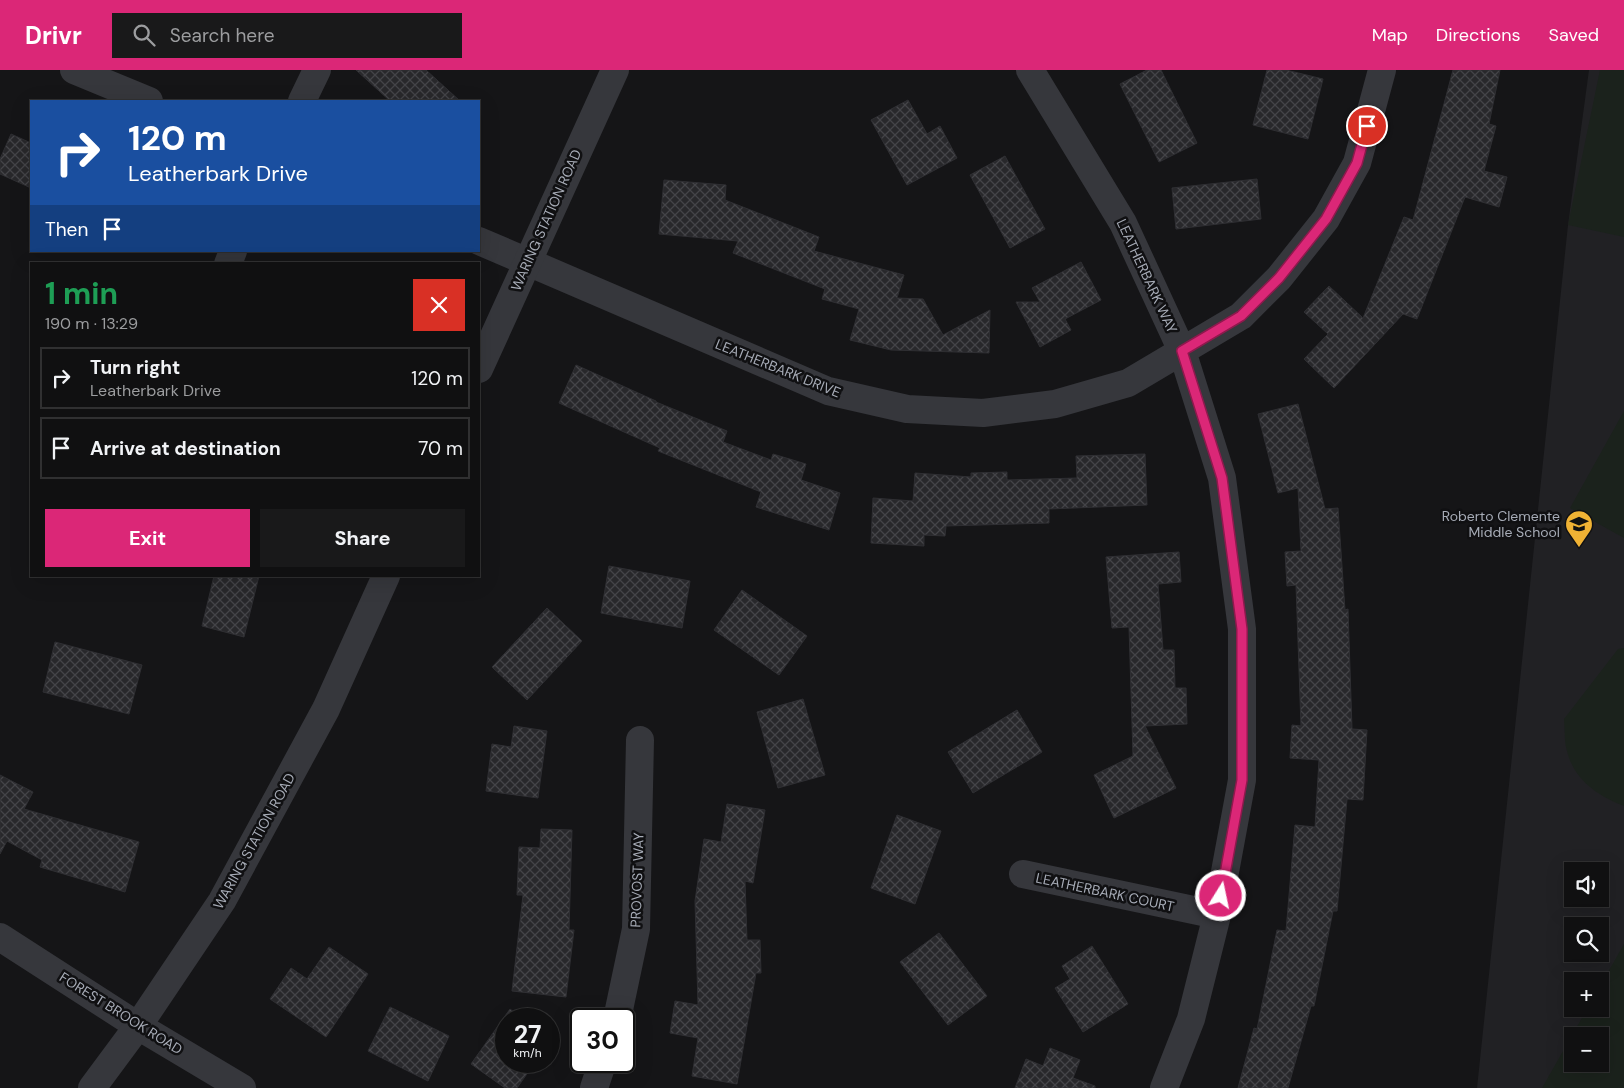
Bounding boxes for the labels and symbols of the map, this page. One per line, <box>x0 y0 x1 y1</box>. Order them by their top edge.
pin <box>1346 105 1388 147</box>
street label: WARING STATION ROAD <box>507 146 585 294</box>
street label: LEATHERBARK WAY <box>1113 216 1181 336</box>
street label: LEATHERBARK DRIVE <box>713 335 843 401</box>
place label: Roberto Clemente Middle School <box>1442 507 1560 541</box>
school or university icon: Roberto Clemente Middle School <box>1564 509 1594 548</box>
street label: WARING STATION ROAD <box>209 770 299 912</box>
street label: PROVOST WAY <box>626 832 648 928</box>
street label: LEATHERBARK COURT <box>1034 869 1176 916</box>
position arrow <box>1194 869 1246 921</box>
street label: FOREST BROOK ROAD <box>56 968 186 1058</box>
speed limit sign: 30 <box>570 1008 635 1073</box>

